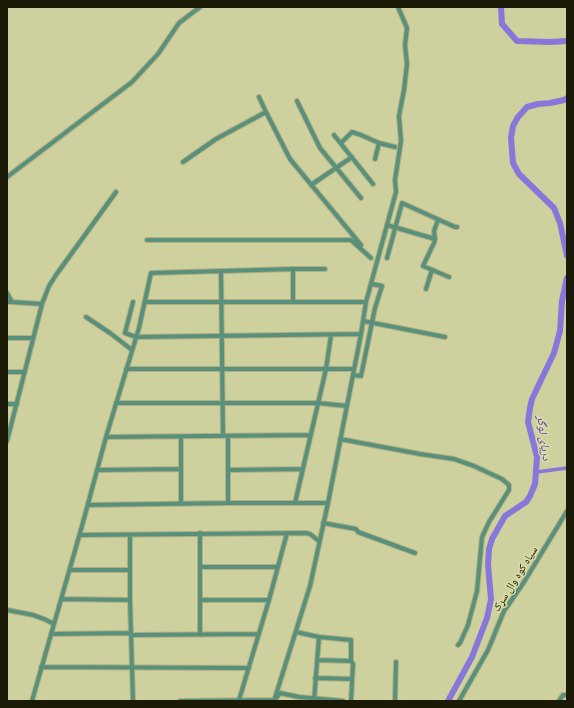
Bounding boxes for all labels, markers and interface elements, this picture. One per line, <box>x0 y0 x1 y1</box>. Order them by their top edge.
water label: دریای لوگر <box>534 415 554 461</box>
street label: سیاه کوه وال سړک <box>490 544 540 614</box>

